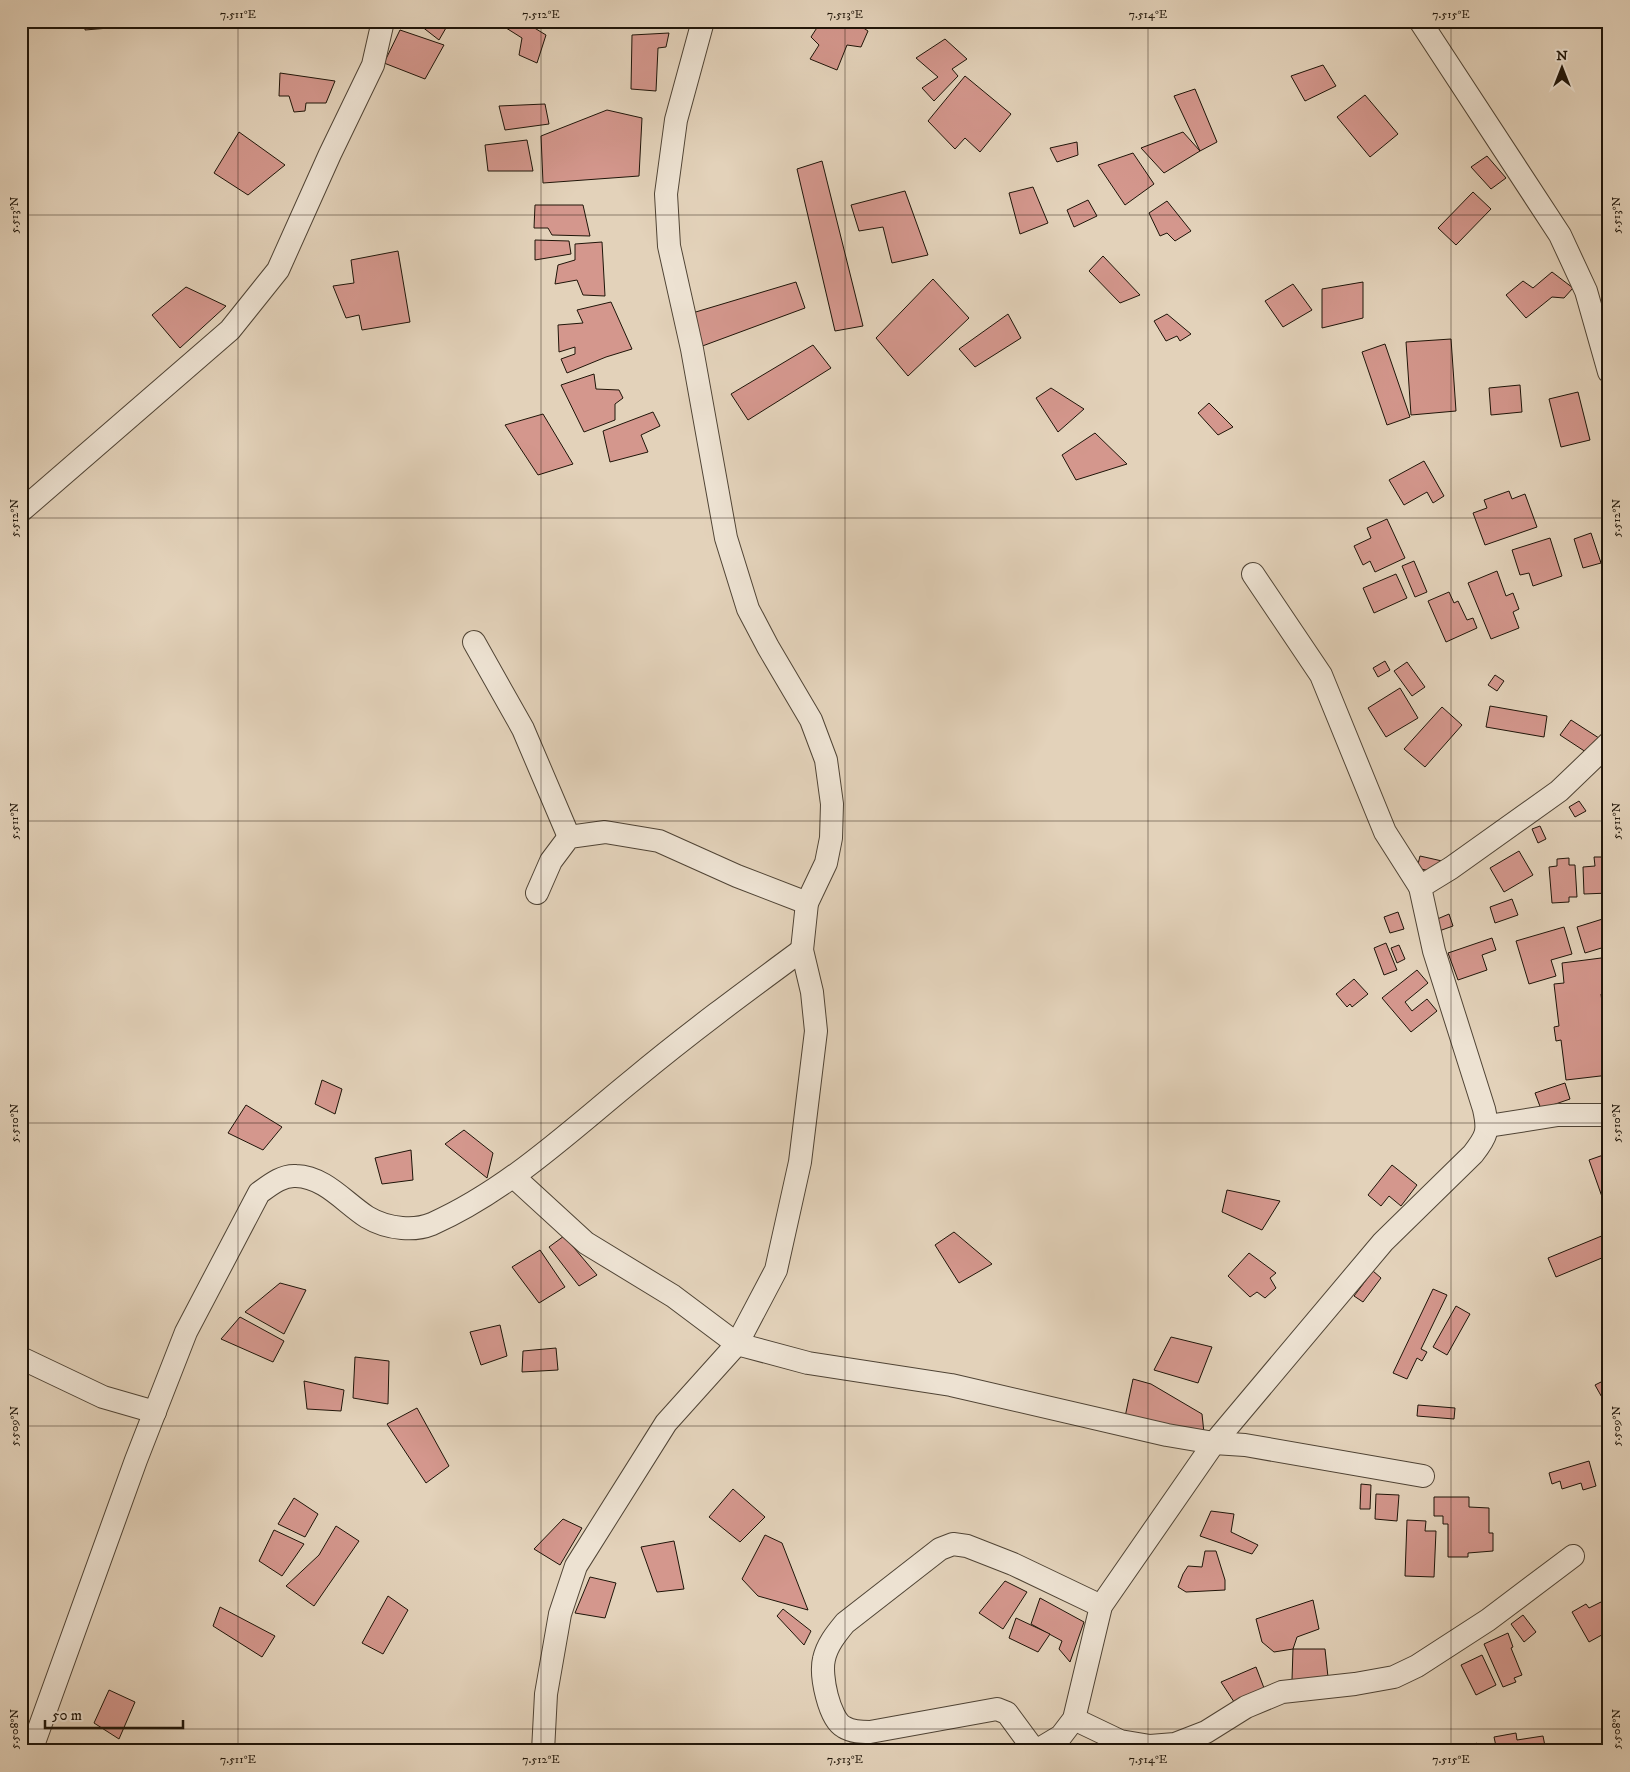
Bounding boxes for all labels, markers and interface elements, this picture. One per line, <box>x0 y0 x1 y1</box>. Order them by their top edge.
text: 7.511°E <box>220 7 257 22</box>
text: 7.512°E <box>522 7 560 22</box>
text: 7.513°E <box>827 7 864 22</box>
text: 7.514°E <box>1129 7 1168 22</box>
text: 7.515°E <box>1432 7 1470 22</box>
north arrow <box>1538 42 1588 92</box>
text: N <box>1556 47 1568 65</box>
text: 5.513°N <box>7 196 22 233</box>
text: 5.513°N <box>1609 196 1624 233</box>
text: 5.512°N <box>7 499 22 537</box>
text: 5.512°N <box>1609 499 1624 537</box>
text: 5.511°N <box>7 802 22 839</box>
text: 5.511°N <box>1609 802 1624 839</box>
text: 5.510°N <box>7 1103 22 1142</box>
text: 5.510°N <box>1609 1103 1624 1142</box>
text: 5.509°N <box>7 1406 22 1446</box>
text: 5.509°N <box>1609 1406 1624 1446</box>
scale bar <box>45 1697 182 1729</box>
text: 50 m <box>52 1706 82 1725</box>
text: 5.508°N <box>7 1709 22 1749</box>
text: 5.508°N <box>1609 1709 1624 1749</box>
text: 7.511°E <box>220 1752 257 1767</box>
text: 7.512°E <box>522 1752 560 1767</box>
text: 7.513°E <box>827 1752 864 1767</box>
text: 7.514°E <box>1129 1752 1168 1767</box>
text: 7.515°E <box>1432 1752 1470 1767</box>

